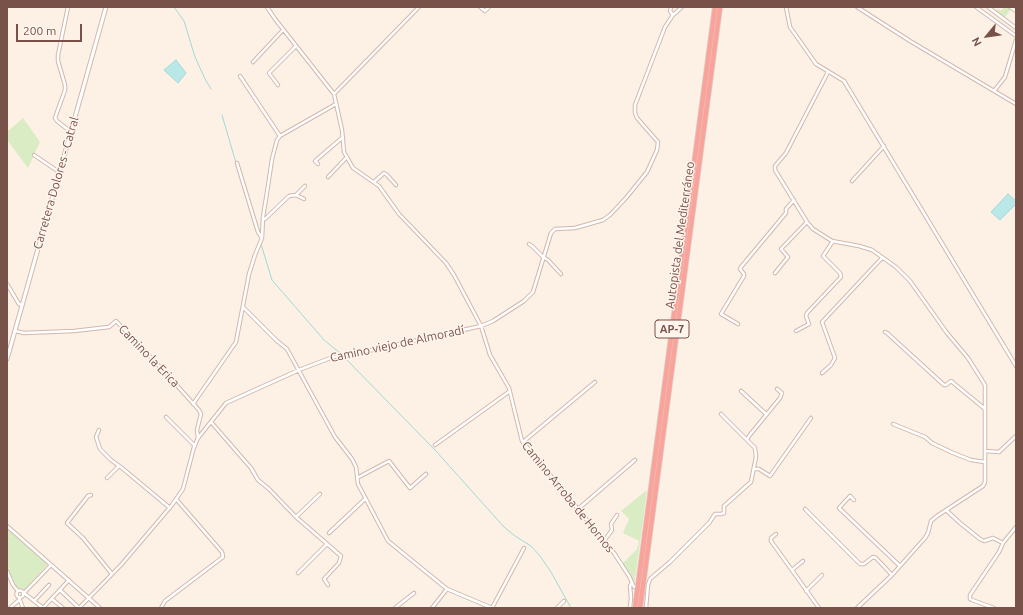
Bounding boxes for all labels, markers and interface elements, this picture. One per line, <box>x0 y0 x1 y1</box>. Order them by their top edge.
scale bar <box>18 16 84 42</box>
north arrow <box>967 16 1007 56</box>
text: 200 m <box>23 24 56 37</box>
text: N <box>969 35 984 48</box>
street label: Carretera Dolores - Catral <box>30 115 82 251</box>
street label: Autopista del Mediterráneo <box>663 160 697 310</box>
road number: AP-7 <box>655 320 689 338</box>
street label: Camino la Erica <box>116 322 182 390</box>
street label: Camino viejo de Almoradí <box>329 323 465 365</box>
street label: Camino Arroba de Hornos <box>519 439 617 555</box>

